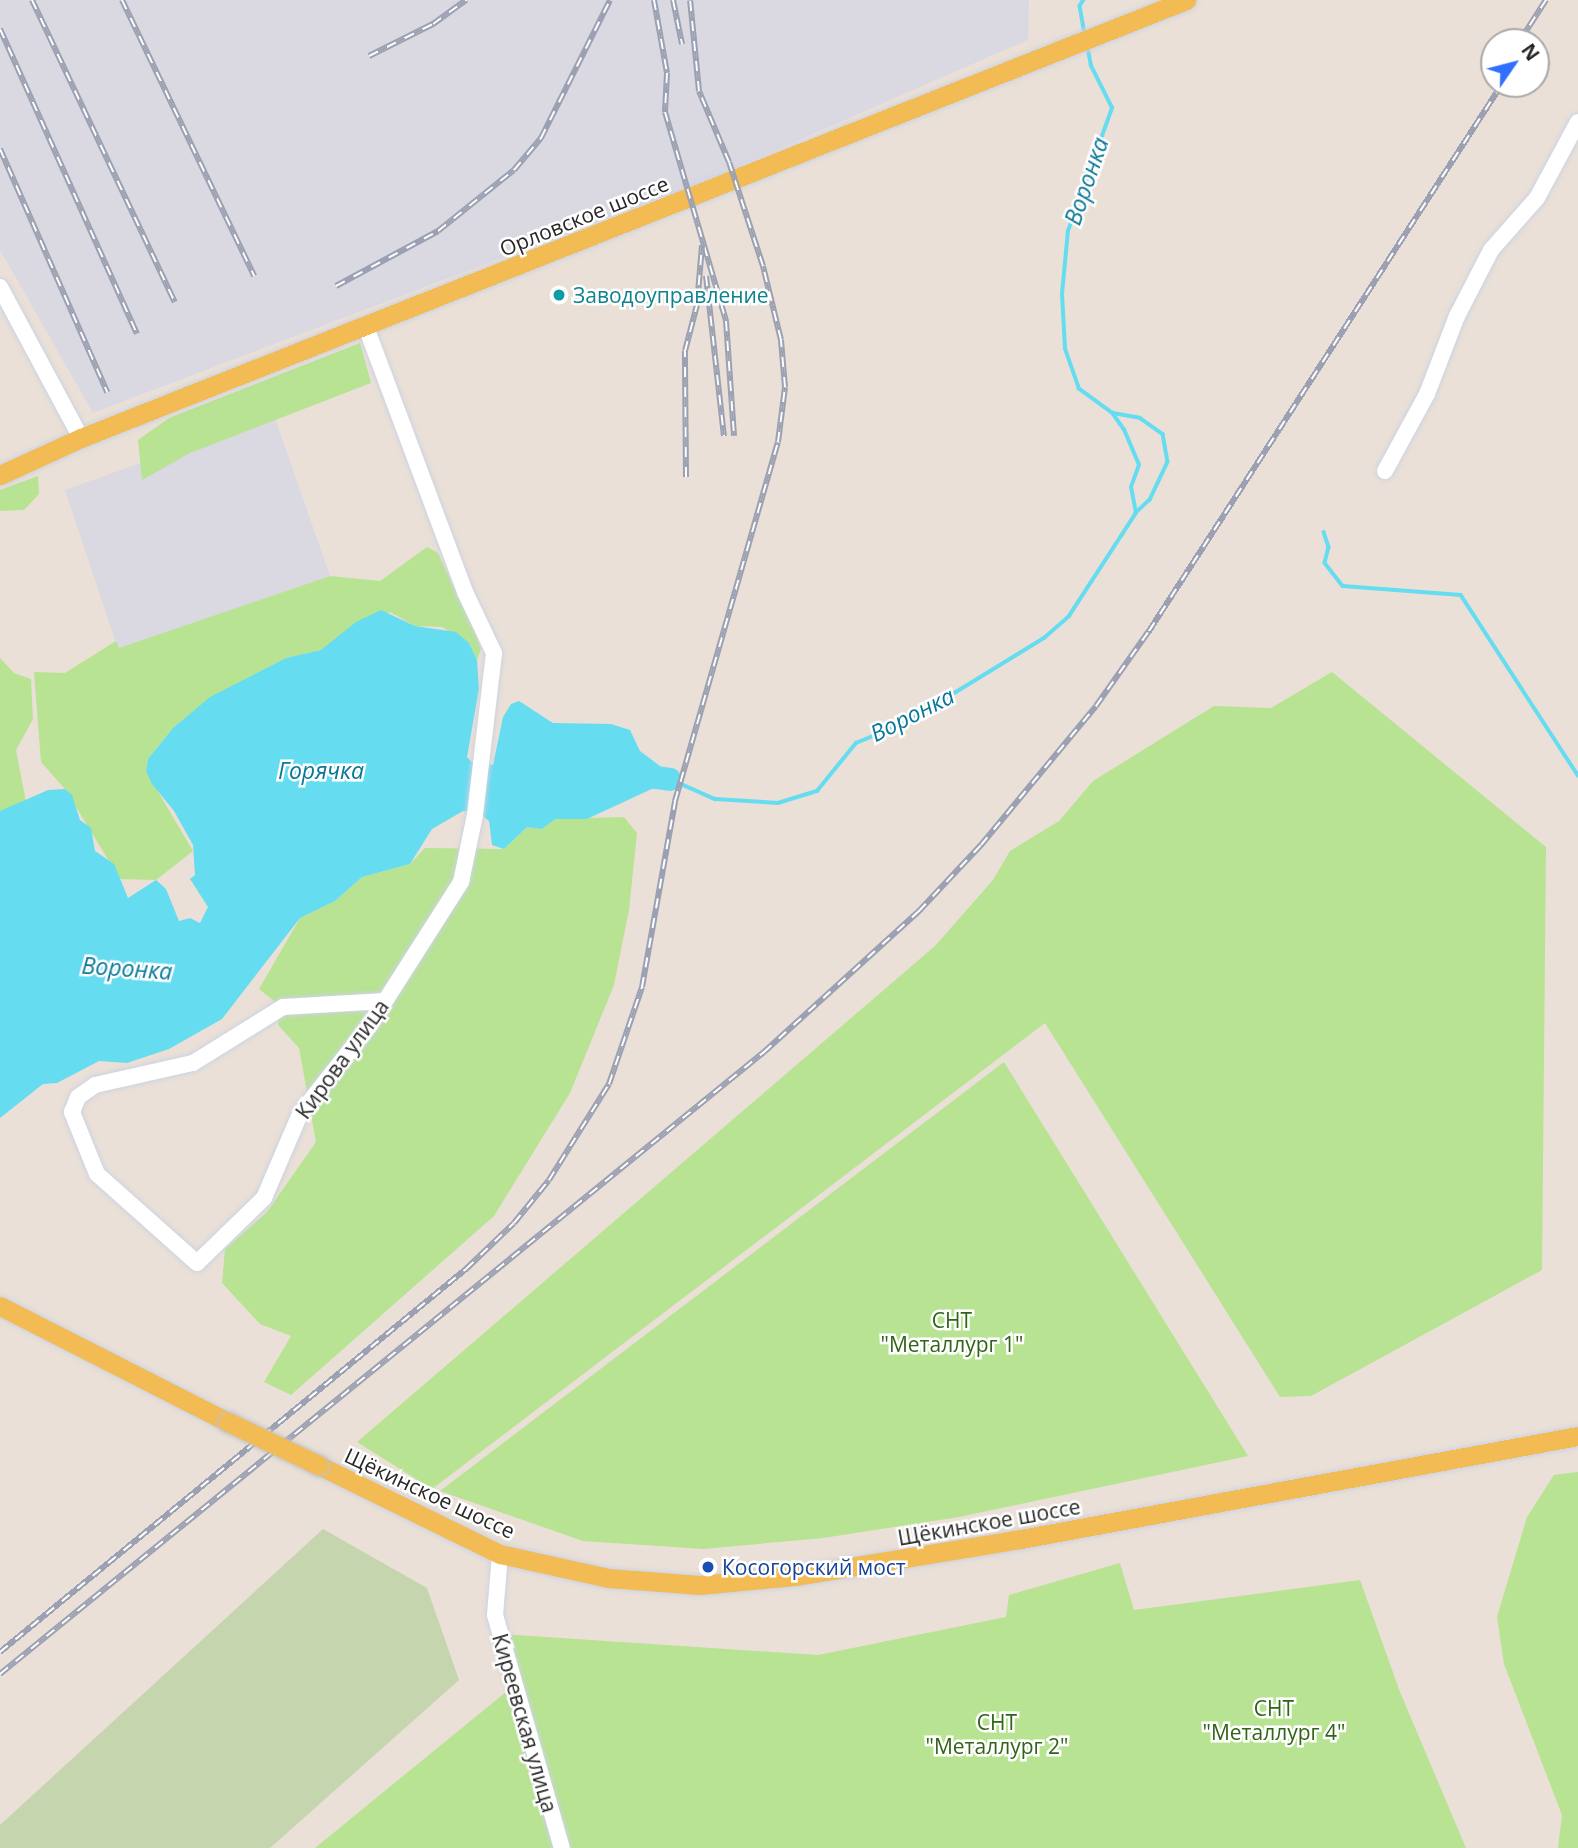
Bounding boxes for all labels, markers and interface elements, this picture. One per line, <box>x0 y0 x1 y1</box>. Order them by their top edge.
north arrow <box>1480 28 1550 98</box>
text: N <box>1515 38 1546 66</box>
water label: Воронка <box>1058 134 1114 228</box>
street label: Орловское шоссе <box>496 171 672 261</box>
place label: Заводоуправление <box>573 282 769 308</box>
marker: Заводоуправление <box>551 287 567 303</box>
water label: Воронка <box>865 681 959 747</box>
water label: Горячка <box>278 756 364 784</box>
water label: Воронка <box>81 951 173 985</box>
street label: Кирова улица <box>290 994 394 1124</box>
park label: СНТ "Металлург 1" <box>881 1307 1023 1357</box>
street label: Щёкинское шоссе <box>341 1442 519 1544</box>
street label: Щёкинское шоссе <box>896 1494 1082 1550</box>
place label: Косогорский мост <box>722 1554 906 1580</box>
marker: Косогорский мост <box>700 1559 716 1575</box>
street label: Киреевская улица <box>487 1631 563 1815</box>
park label: СНТ "Металлург 4" <box>1203 1695 1345 1745</box>
park label: СНТ "Металлург 2" <box>926 1709 1068 1759</box>

